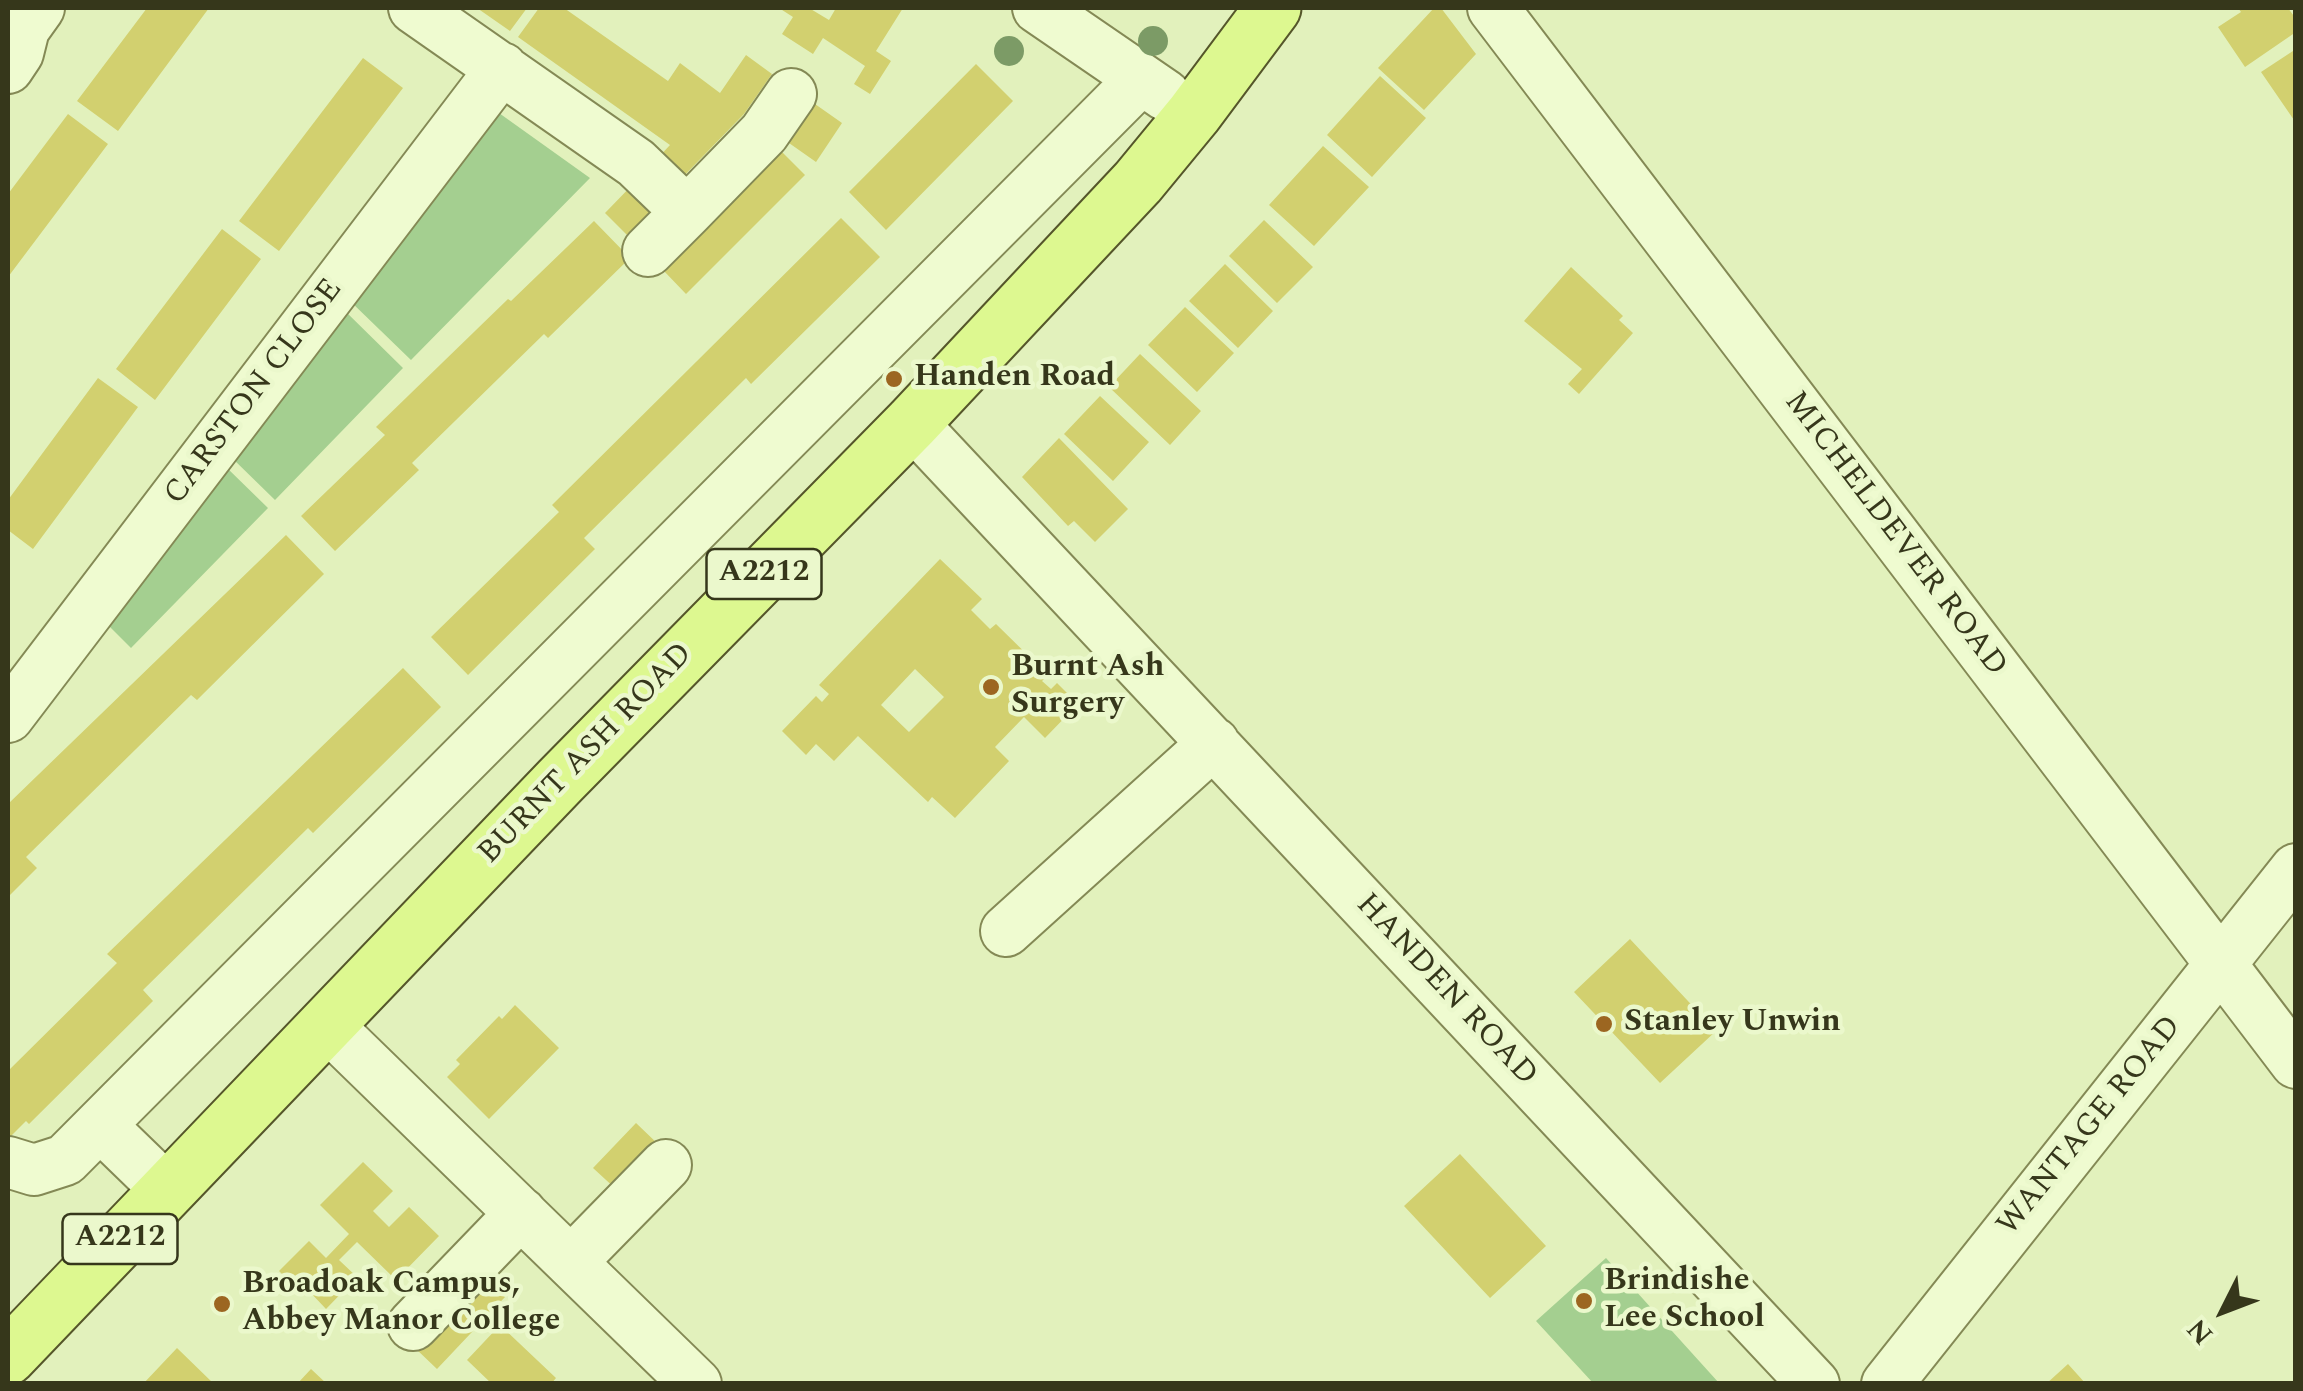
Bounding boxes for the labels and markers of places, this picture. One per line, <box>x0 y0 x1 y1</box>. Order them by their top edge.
place label: Handen Road <box>914 360 1115 398</box>
marker: Handen Road <box>883 368 905 390</box>
place label: Burnt Ash Surgery <box>1011 650 1164 725</box>
marker: Burnt Ash Surgery <box>980 676 1002 698</box>
place label: Stanley Unwin <box>1624 1005 1841 1043</box>
marker: Stanley Unwin <box>1593 1013 1615 1035</box>
place label: Brindishe Lee School <box>1604 1264 1765 1339</box>
place label: Broadoak Campus, Abbey Manor College <box>242 1267 560 1342</box>
marker: Brindishe Lee School <box>1573 1290 1595 1312</box>
marker: Broadoak Campus, Abbey Manor College <box>211 1293 233 1315</box>

